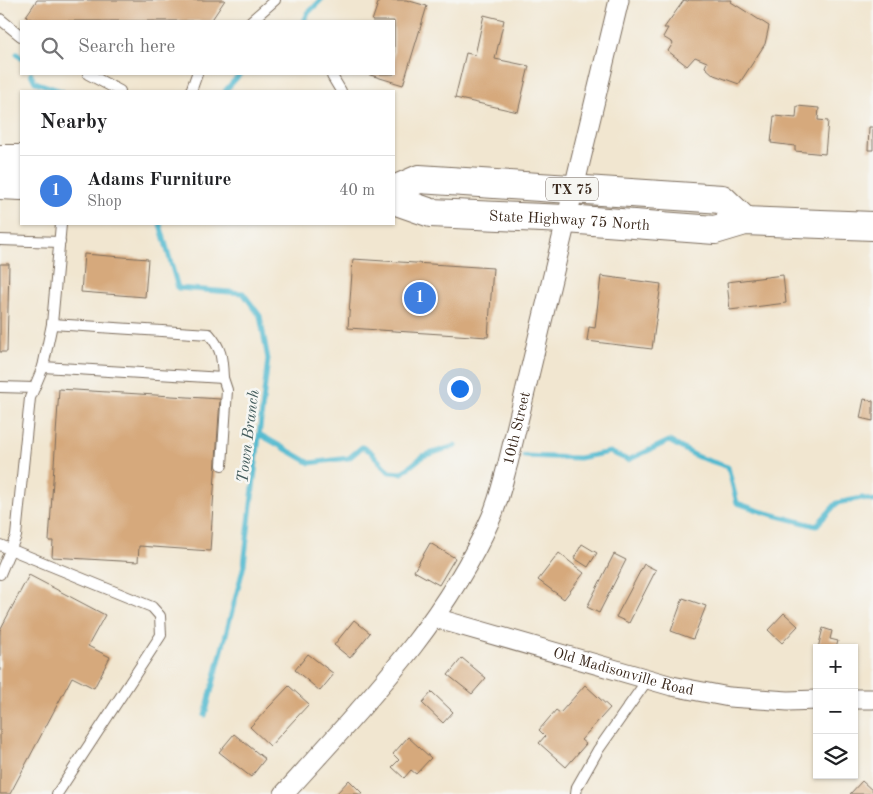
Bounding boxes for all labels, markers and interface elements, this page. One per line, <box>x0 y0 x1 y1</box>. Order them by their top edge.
search box <box>20 20 395 75</box>
icon: search <box>38 34 66 62</box>
text: Search here <box>78 38 175 57</box>
text: Nearby <box>40 112 108 133</box>
text: Adams Furniture <box>87 171 231 190</box>
road number: TX 75 <box>546 178 598 200</box>
text: 1 <box>51 183 61 199</box>
text: 40 m <box>339 183 375 199</box>
text: Shop <box>87 194 122 210</box>
street label: State Highway 75 North <box>489 210 650 234</box>
pin: 1 <box>404 279 436 317</box>
your location <box>447 376 473 402</box>
water label: Town Branch <box>235 389 263 484</box>
street label: 10th Street <box>502 390 534 467</box>
map controls <box>813 644 858 779</box>
button: + <box>813 644 858 689</box>
street label: Old Madisonville Road <box>551 646 695 699</box>
button: − <box>813 689 858 734</box>
button: layers <box>813 734 858 779</box>

